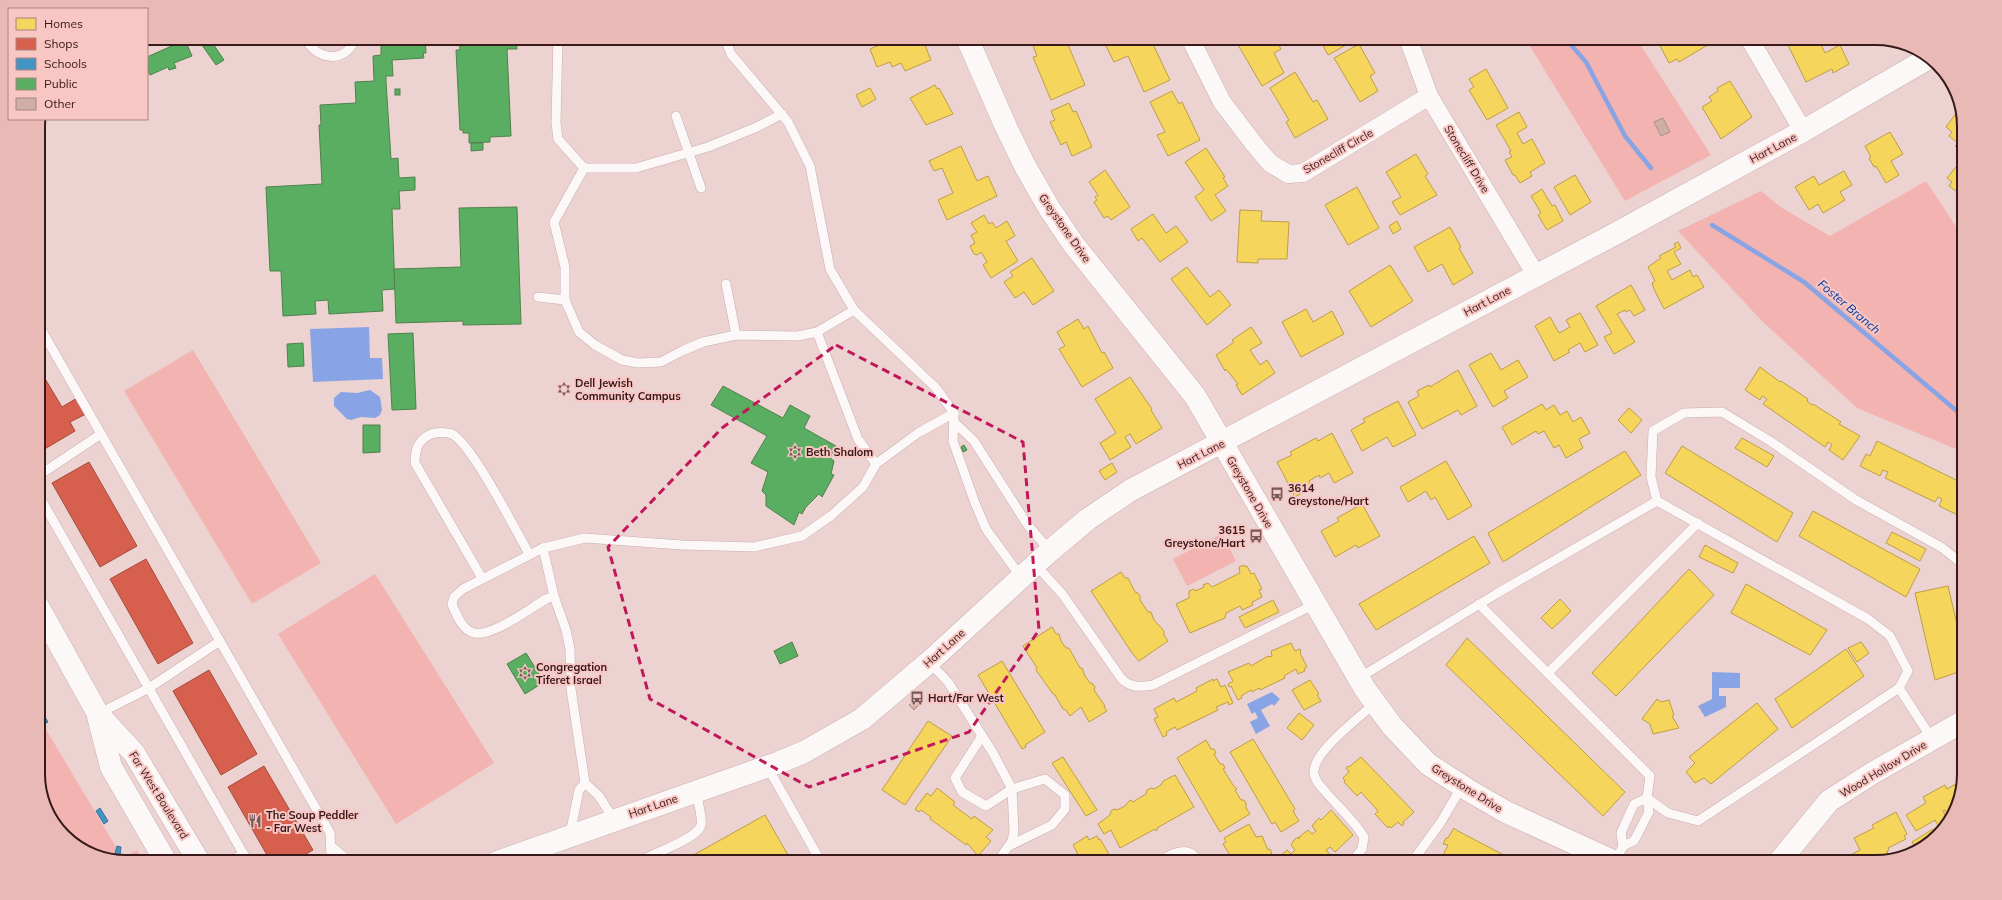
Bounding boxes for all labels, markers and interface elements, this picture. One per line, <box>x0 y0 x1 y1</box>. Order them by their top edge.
legend <box>8 8 148 120</box>
text: Homes <box>44 16 83 31</box>
text: Shops <box>44 36 79 51</box>
text: Schools <box>44 56 87 71</box>
text: Public <box>44 76 78 91</box>
text: Other <box>44 96 76 111</box>
street label: Stonecliff Drive <box>1441 123 1493 195</box>
street label: Stonecliff Circle <box>1301 125 1375 177</box>
street label: Hart Lane <box>1747 130 1799 166</box>
street label: Greystone Drive <box>1036 191 1094 265</box>
water label: Foster Branch <box>1815 276 1884 337</box>
street label: Hart Lane <box>1461 283 1513 319</box>
place label: Dell Jewish Community Campus <box>575 376 681 403</box>
synagogue icon: Dell Jewish Community Campus <box>556 381 572 397</box>
street label: Hart Lane <box>1175 436 1227 472</box>
synagogue icon: Beth Shalom <box>787 444 803 460</box>
place label: Beth Shalom <box>806 445 873 459</box>
street label: Greystone Drive <box>1224 453 1276 531</box>
place label: 3614 Greystone/Hart <box>1288 481 1369 508</box>
bus stop icon: 3614 Greystone/Hart <box>1269 486 1285 502</box>
place label: 3615 Greystone/Hart <box>1164 523 1245 550</box>
bus stop icon: 3615 Greystone/Hart <box>1248 528 1264 544</box>
street label: Hart Lane <box>920 626 968 670</box>
place label: Congregation Tiferet Israel <box>536 660 607 687</box>
synagogue icon: Congregation Tiferet Israel <box>517 665 533 681</box>
bus stop icon: Hart/Far West <box>909 690 925 706</box>
place label: Hart/Far West <box>928 691 1004 705</box>
street label: Wood Hollow Drive <box>1837 738 1929 800</box>
street label: Far West Boulevard <box>126 749 192 841</box>
street label: Greystone Drive <box>1429 761 1505 815</box>
street label: Hart Lane <box>627 791 679 821</box>
place label: The Soup Peddler - Far West <box>266 808 359 835</box>
restaurant icon: The Soup Peddler - Far West <box>247 813 263 829</box>

